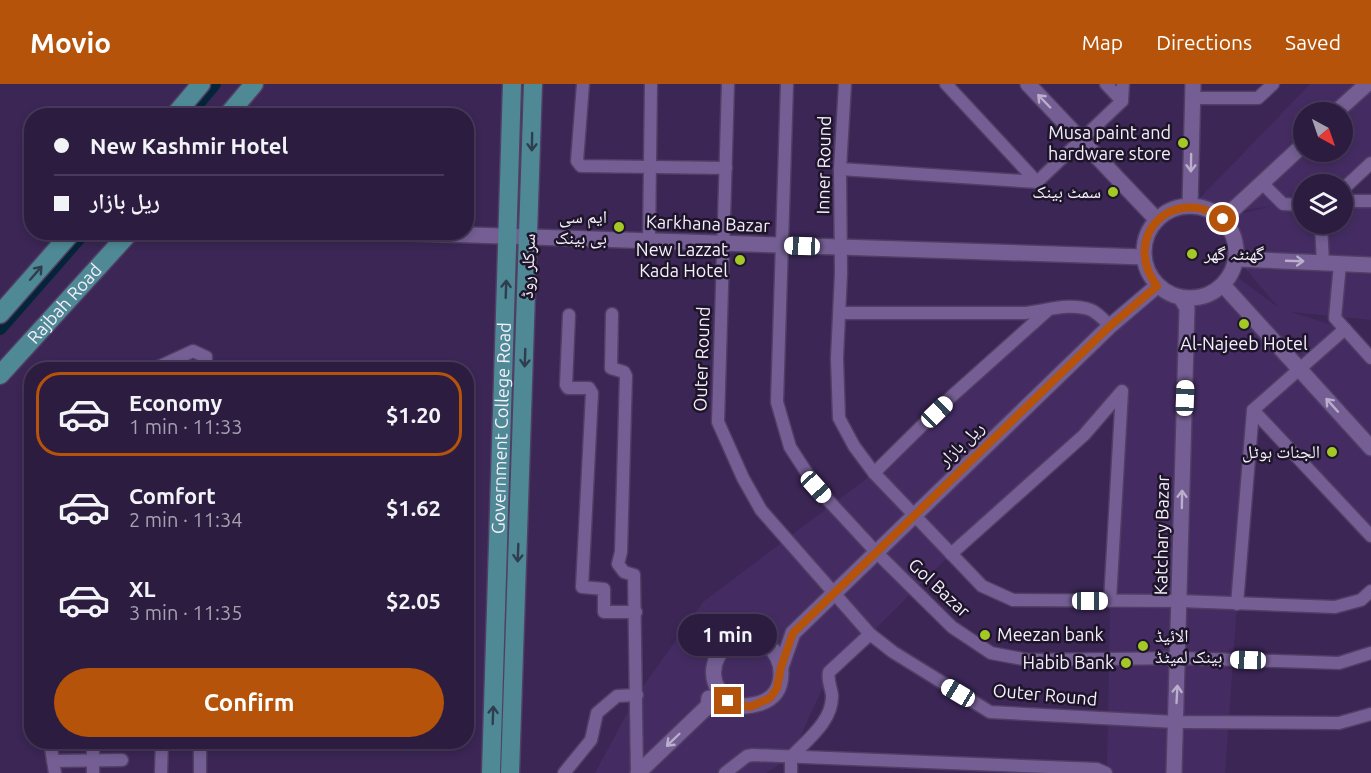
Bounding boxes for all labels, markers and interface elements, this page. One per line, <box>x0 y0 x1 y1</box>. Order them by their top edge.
text: Movio <box>30 27 111 58</box>
text: Map <box>1082 30 1123 54</box>
text: Directions <box>1156 30 1252 54</box>
text: Saved <box>1285 30 1341 54</box>
one-way arrow <box>1037 94 1052 109</box>
north arrow <box>1293 102 1353 162</box>
map controls <box>1293 102 1353 234</box>
street label: Inner Round <box>812 115 834 215</box>
place label: Musa paint and hardware store <box>1048 122 1171 163</box>
one-way arrow <box>526 132 537 152</box>
text: New Kashmir Hotel <box>90 133 288 158</box>
marker: Musa paint and hardware store <box>1176 136 1190 150</box>
one-way arrow <box>1185 153 1197 173</box>
button: layers <box>1293 174 1353 234</box>
place label: سمٹ بینک <box>1032 181 1101 203</box>
marker: سمٹ بینک <box>1106 185 1120 199</box>
text: ریل بازار <box>90 188 160 213</box>
route start <box>1209 205 1236 232</box>
place label: ایم سی بی بینک <box>555 206 607 249</box>
street label: Karkhana Bazar <box>646 211 771 235</box>
marker: ایم سی بی بینک <box>612 220 626 234</box>
street label: سرکلر روڈ <box>516 233 539 299</box>
car <box>784 236 820 256</box>
place label: New Lazzat Kada Hotel <box>636 239 728 280</box>
place label: گھنٹہ گھر <box>1203 243 1265 264</box>
marker: گھنٹہ گھر <box>1185 247 1199 261</box>
marker: New Lazzat Kada Hotel <box>733 253 747 267</box>
one-way arrow <box>1285 256 1305 267</box>
street label: Rajbah Road <box>23 259 105 347</box>
one-way arrow <box>29 266 43 281</box>
one-way arrow <box>500 279 511 299</box>
street label: Outer Round <box>689 306 713 412</box>
marker: Al-Najeeb Hotel <box>1237 317 1251 331</box>
street label: Government College Road <box>487 322 514 534</box>
place label: Al-Najeeb Hotel <box>1180 333 1308 353</box>
one-way arrow <box>519 348 530 368</box>
car <box>1175 380 1195 416</box>
icon: car <box>57 387 111 441</box>
text: Economy <box>129 390 222 415</box>
car <box>918 393 956 431</box>
one-way arrow <box>1325 398 1339 413</box>
text: $1.20 <box>386 402 441 427</box>
text: 1 min · 11:33 <box>129 415 243 438</box>
street label: ریل بازار <box>933 417 989 472</box>
place label: الجنات ہوٹل <box>1242 441 1320 463</box>
marker: الجنات ہوٹل <box>1325 445 1339 459</box>
car <box>797 468 835 506</box>
street label: Katchary Bazar <box>1150 475 1172 595</box>
icon: car <box>57 480 111 534</box>
text: Comfort <box>129 483 216 508</box>
one-way arrow <box>1177 489 1188 509</box>
text: $1.62 <box>386 495 441 520</box>
text: 2 min · 11:34 <box>129 508 243 531</box>
one-way arrow <box>512 543 523 563</box>
street label: Gol Bazar <box>905 554 975 621</box>
icon: car <box>57 573 111 627</box>
text: XL <box>129 576 156 601</box>
text: $2.05 <box>386 588 441 613</box>
car <box>1072 592 1108 610</box>
text: 3 min · 11:35 <box>129 601 243 624</box>
callout: 1 min <box>678 614 777 656</box>
text: 1 min <box>702 623 753 646</box>
place label: Meezan bank <box>997 624 1104 644</box>
place label: الائیڈ بینک لمیٹڈ <box>1155 625 1223 668</box>
marker: Meezan bank <box>978 628 992 642</box>
marker: الائیڈ بینک لمیٹڈ <box>1136 639 1150 653</box>
car <box>1230 650 1266 670</box>
place label: Habib Bank <box>1023 652 1114 672</box>
marker: Habib Bank <box>1119 656 1133 670</box>
button: Confirm <box>54 668 444 737</box>
car <box>938 676 978 710</box>
street label: Outer Round <box>992 679 1098 709</box>
one-way arrow <box>1172 684 1183 704</box>
route end <box>714 687 741 714</box>
one-way arrow <box>487 705 499 725</box>
one-way arrow <box>666 732 681 747</box>

